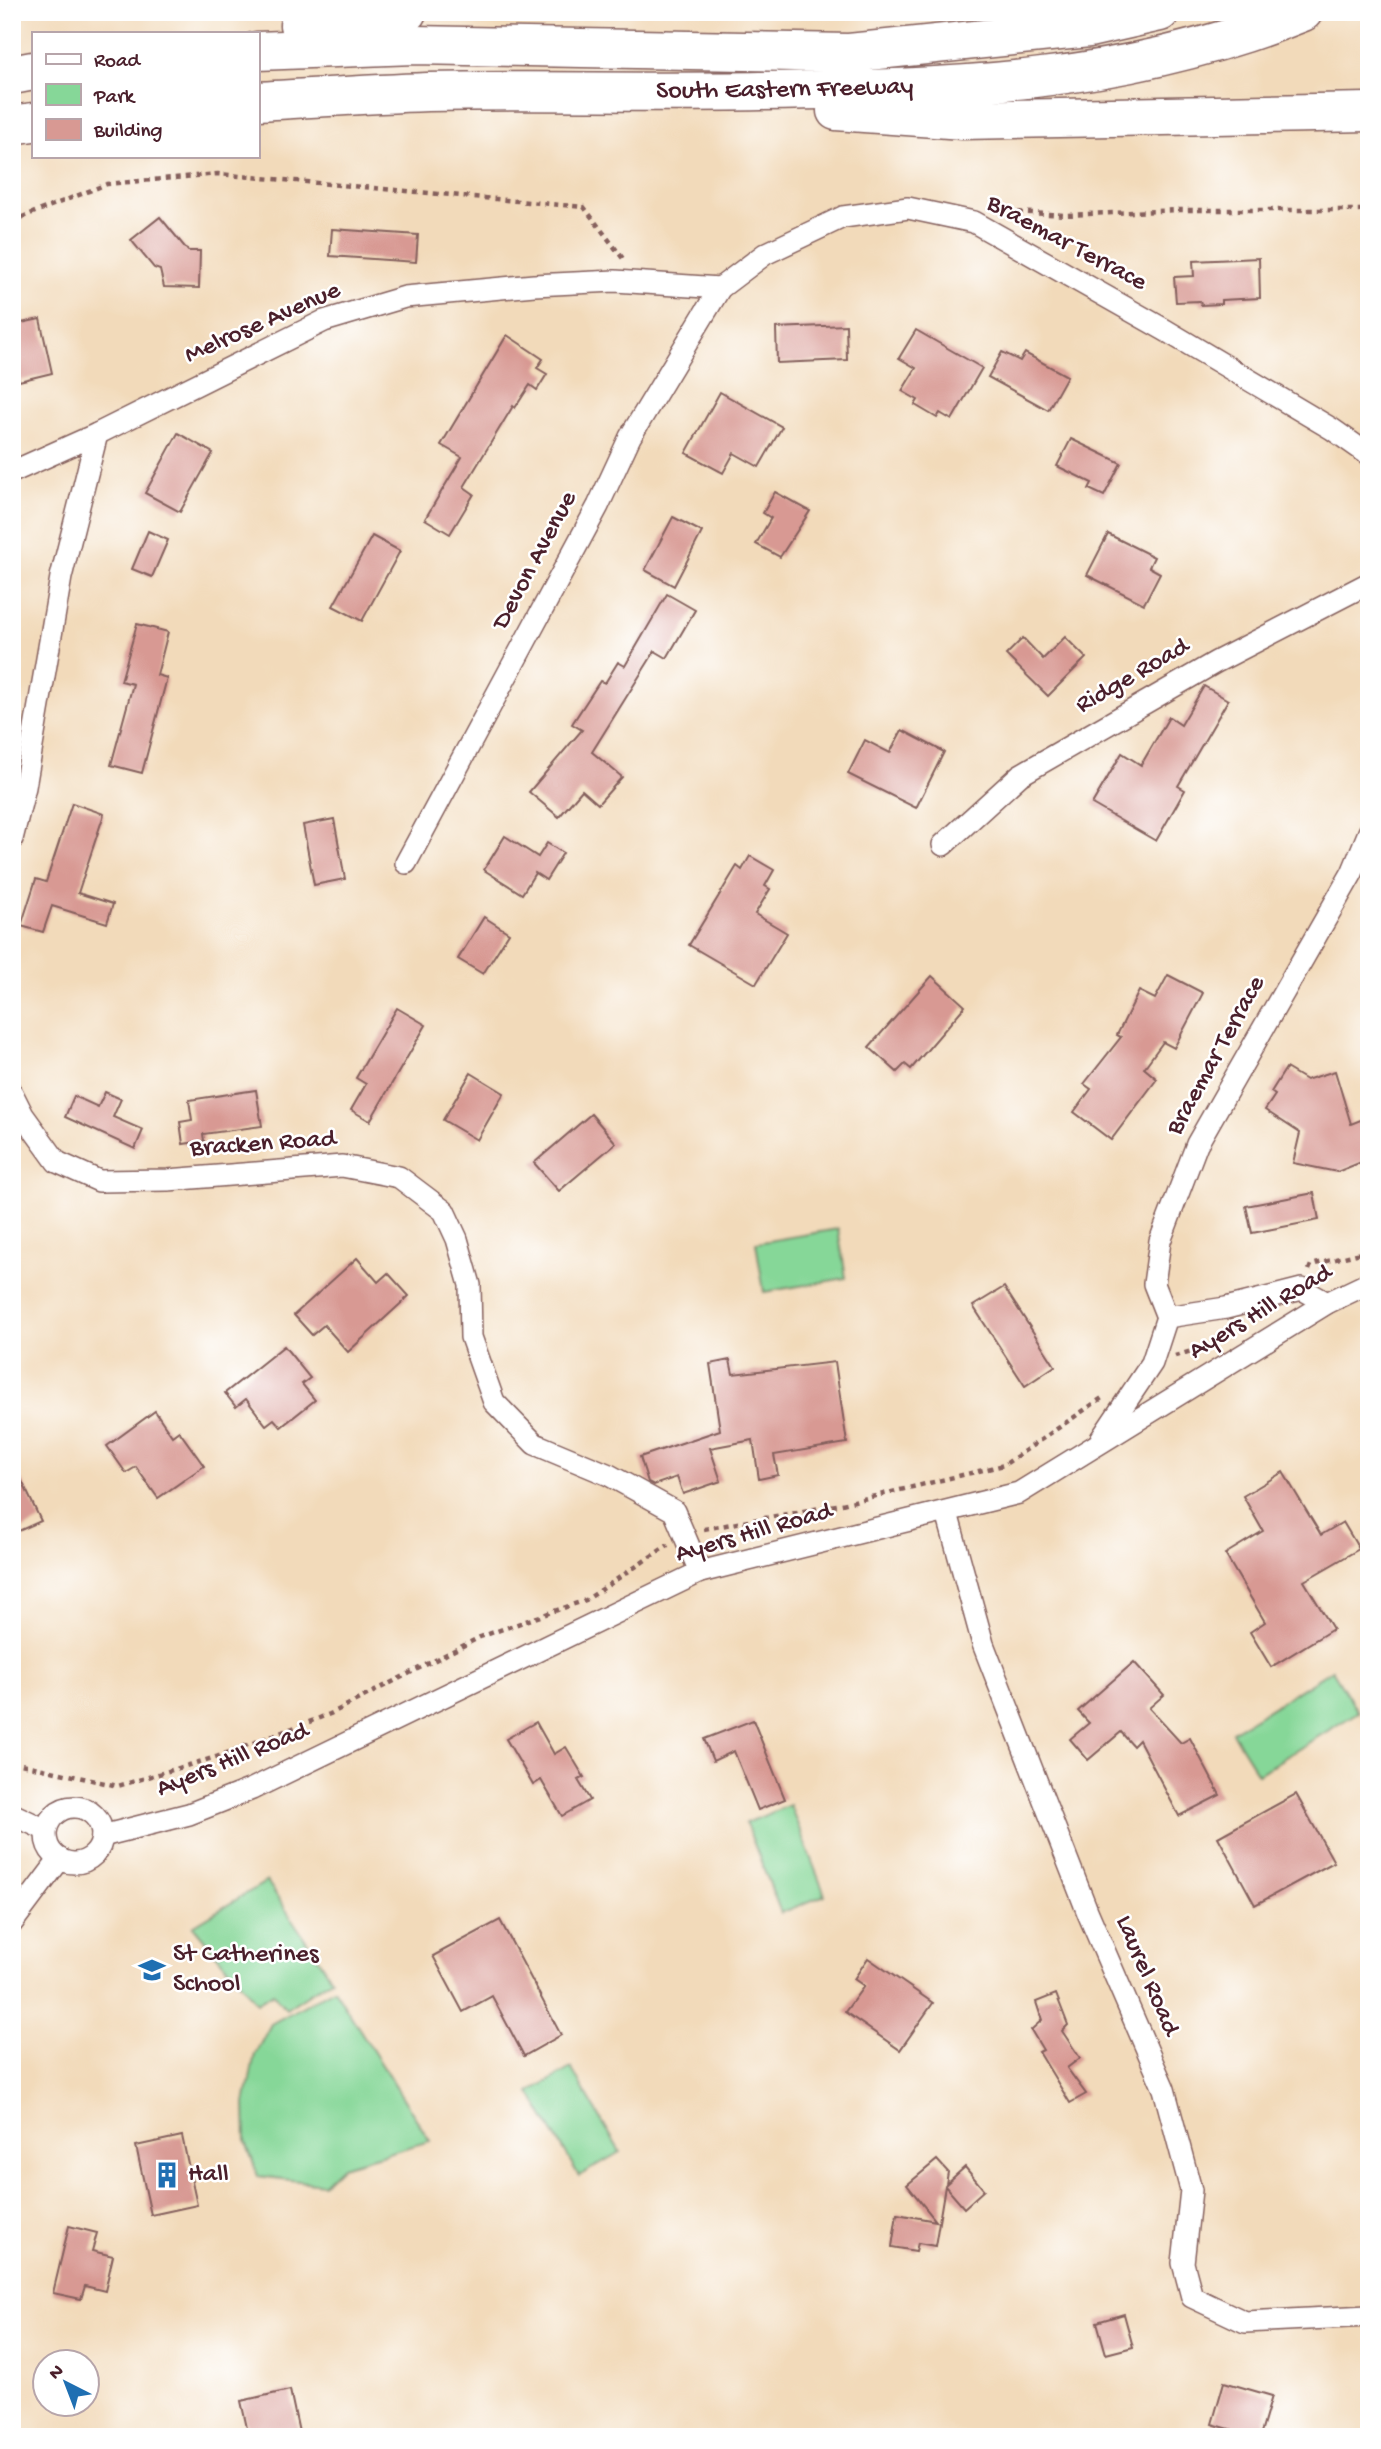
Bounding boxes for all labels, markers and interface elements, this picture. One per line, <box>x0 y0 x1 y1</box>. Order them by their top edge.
legend <box>32 32 259 158</box>
text: Road <box>94 50 142 75</box>
street label: South Eastern Freeway <box>656 72 914 107</box>
text: Park <box>93 86 137 111</box>
text: Building <box>93 120 163 145</box>
street label: Braemar Terrace <box>980 188 1152 300</box>
street label: Melrose Avenue <box>180 276 346 372</box>
street label: Devon Avenue <box>486 486 586 637</box>
street label: Ridge Road <box>1071 631 1197 722</box>
street label: Braemar Terrace <box>1160 971 1274 1142</box>
street label: Bracken Road <box>188 1124 339 1166</box>
street label: Ayers Hill Road <box>1184 1257 1340 1368</box>
street label: Ayers Hill Road <box>672 1496 838 1571</box>
street label: Ayers Hill Road <box>152 1716 315 1806</box>
street label: Laurel Road <box>1107 1911 1186 2042</box>
place label: St Catherines School <box>173 1940 320 2001</box>
school or university icon: St Catherines School <box>137 1955 167 1985</box>
building icon: Hall <box>152 2160 182 2190</box>
place label: Hall <box>188 2160 229 2191</box>
north arrow <box>32 2348 102 2418</box>
text: N <box>45 2360 69 2386</box>

